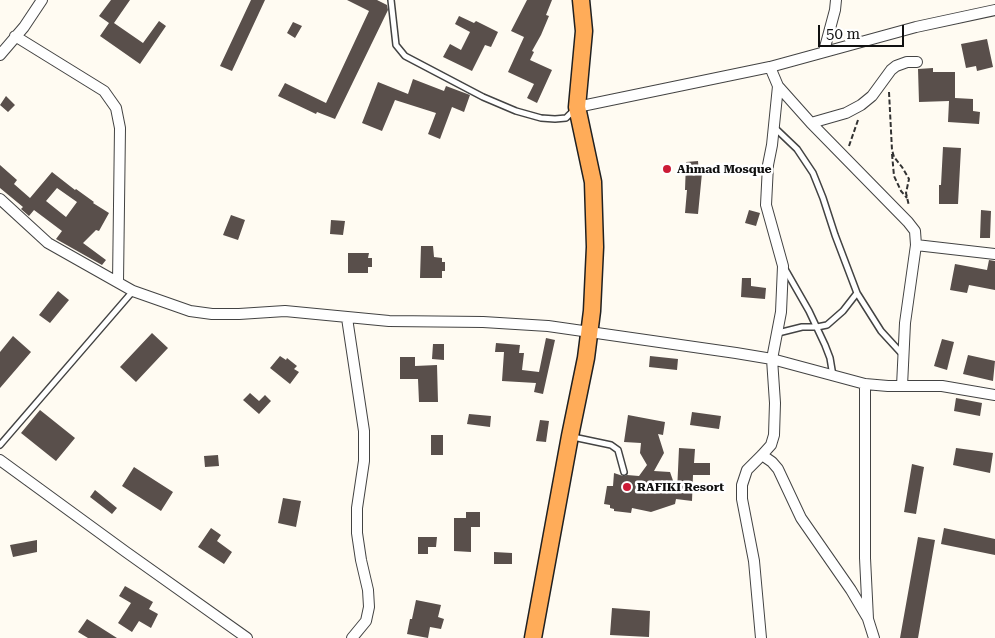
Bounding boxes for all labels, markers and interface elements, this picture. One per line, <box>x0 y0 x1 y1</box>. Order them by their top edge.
scale bar <box>820 15 906 47</box>
text: 50 m <box>826 25 860 43</box>
place label: Ahmad Mosque <box>677 162 772 176</box>
marker: Ahmad Mosque <box>661 163 673 175</box>
place label: RAFIKI Resort <box>637 480 724 494</box>
marker: RAFIKI Resort <box>621 481 633 493</box>

